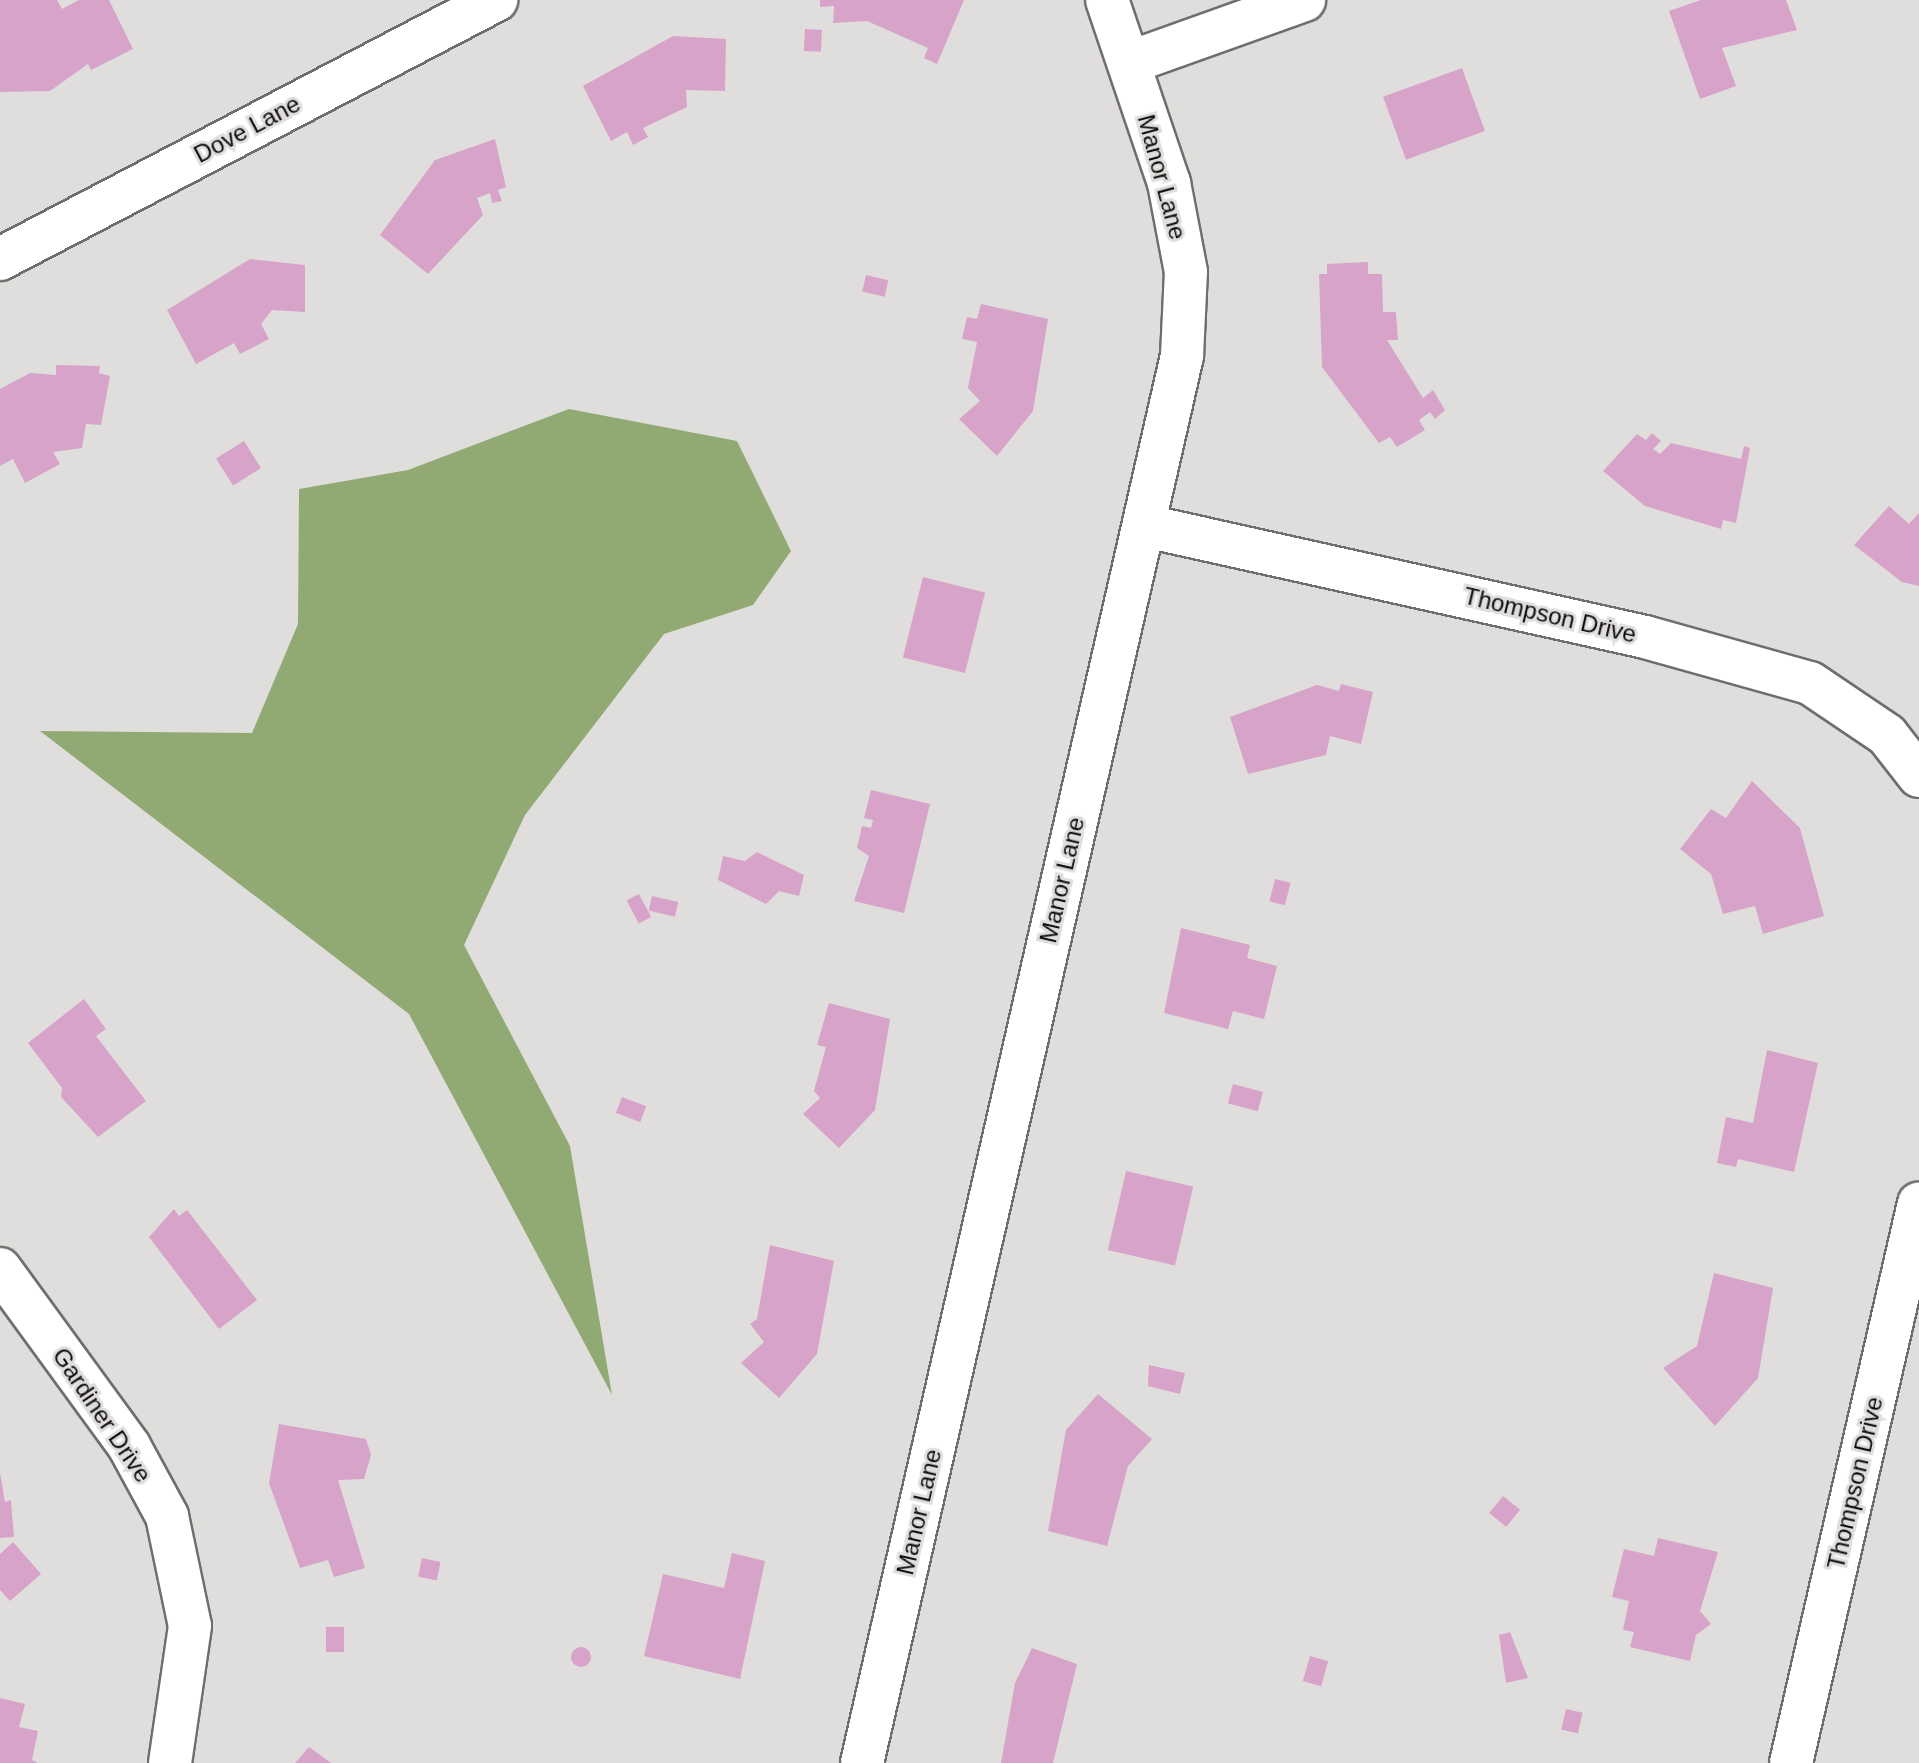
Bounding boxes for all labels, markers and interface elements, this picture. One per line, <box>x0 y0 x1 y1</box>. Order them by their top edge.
street label: Dove Lane <box>189 89 305 169</box>
street label: Manor Lane <box>1132 111 1192 243</box>
street label: Thompson Drive <box>1461 581 1639 649</box>
street label: Manor Lane <box>1034 814 1090 946</box>
street label: Gardiner Drive <box>46 1342 158 1488</box>
street label: Thompson Drive <box>1821 1394 1889 1572</box>
street label: Manor Lane <box>891 1446 947 1578</box>

